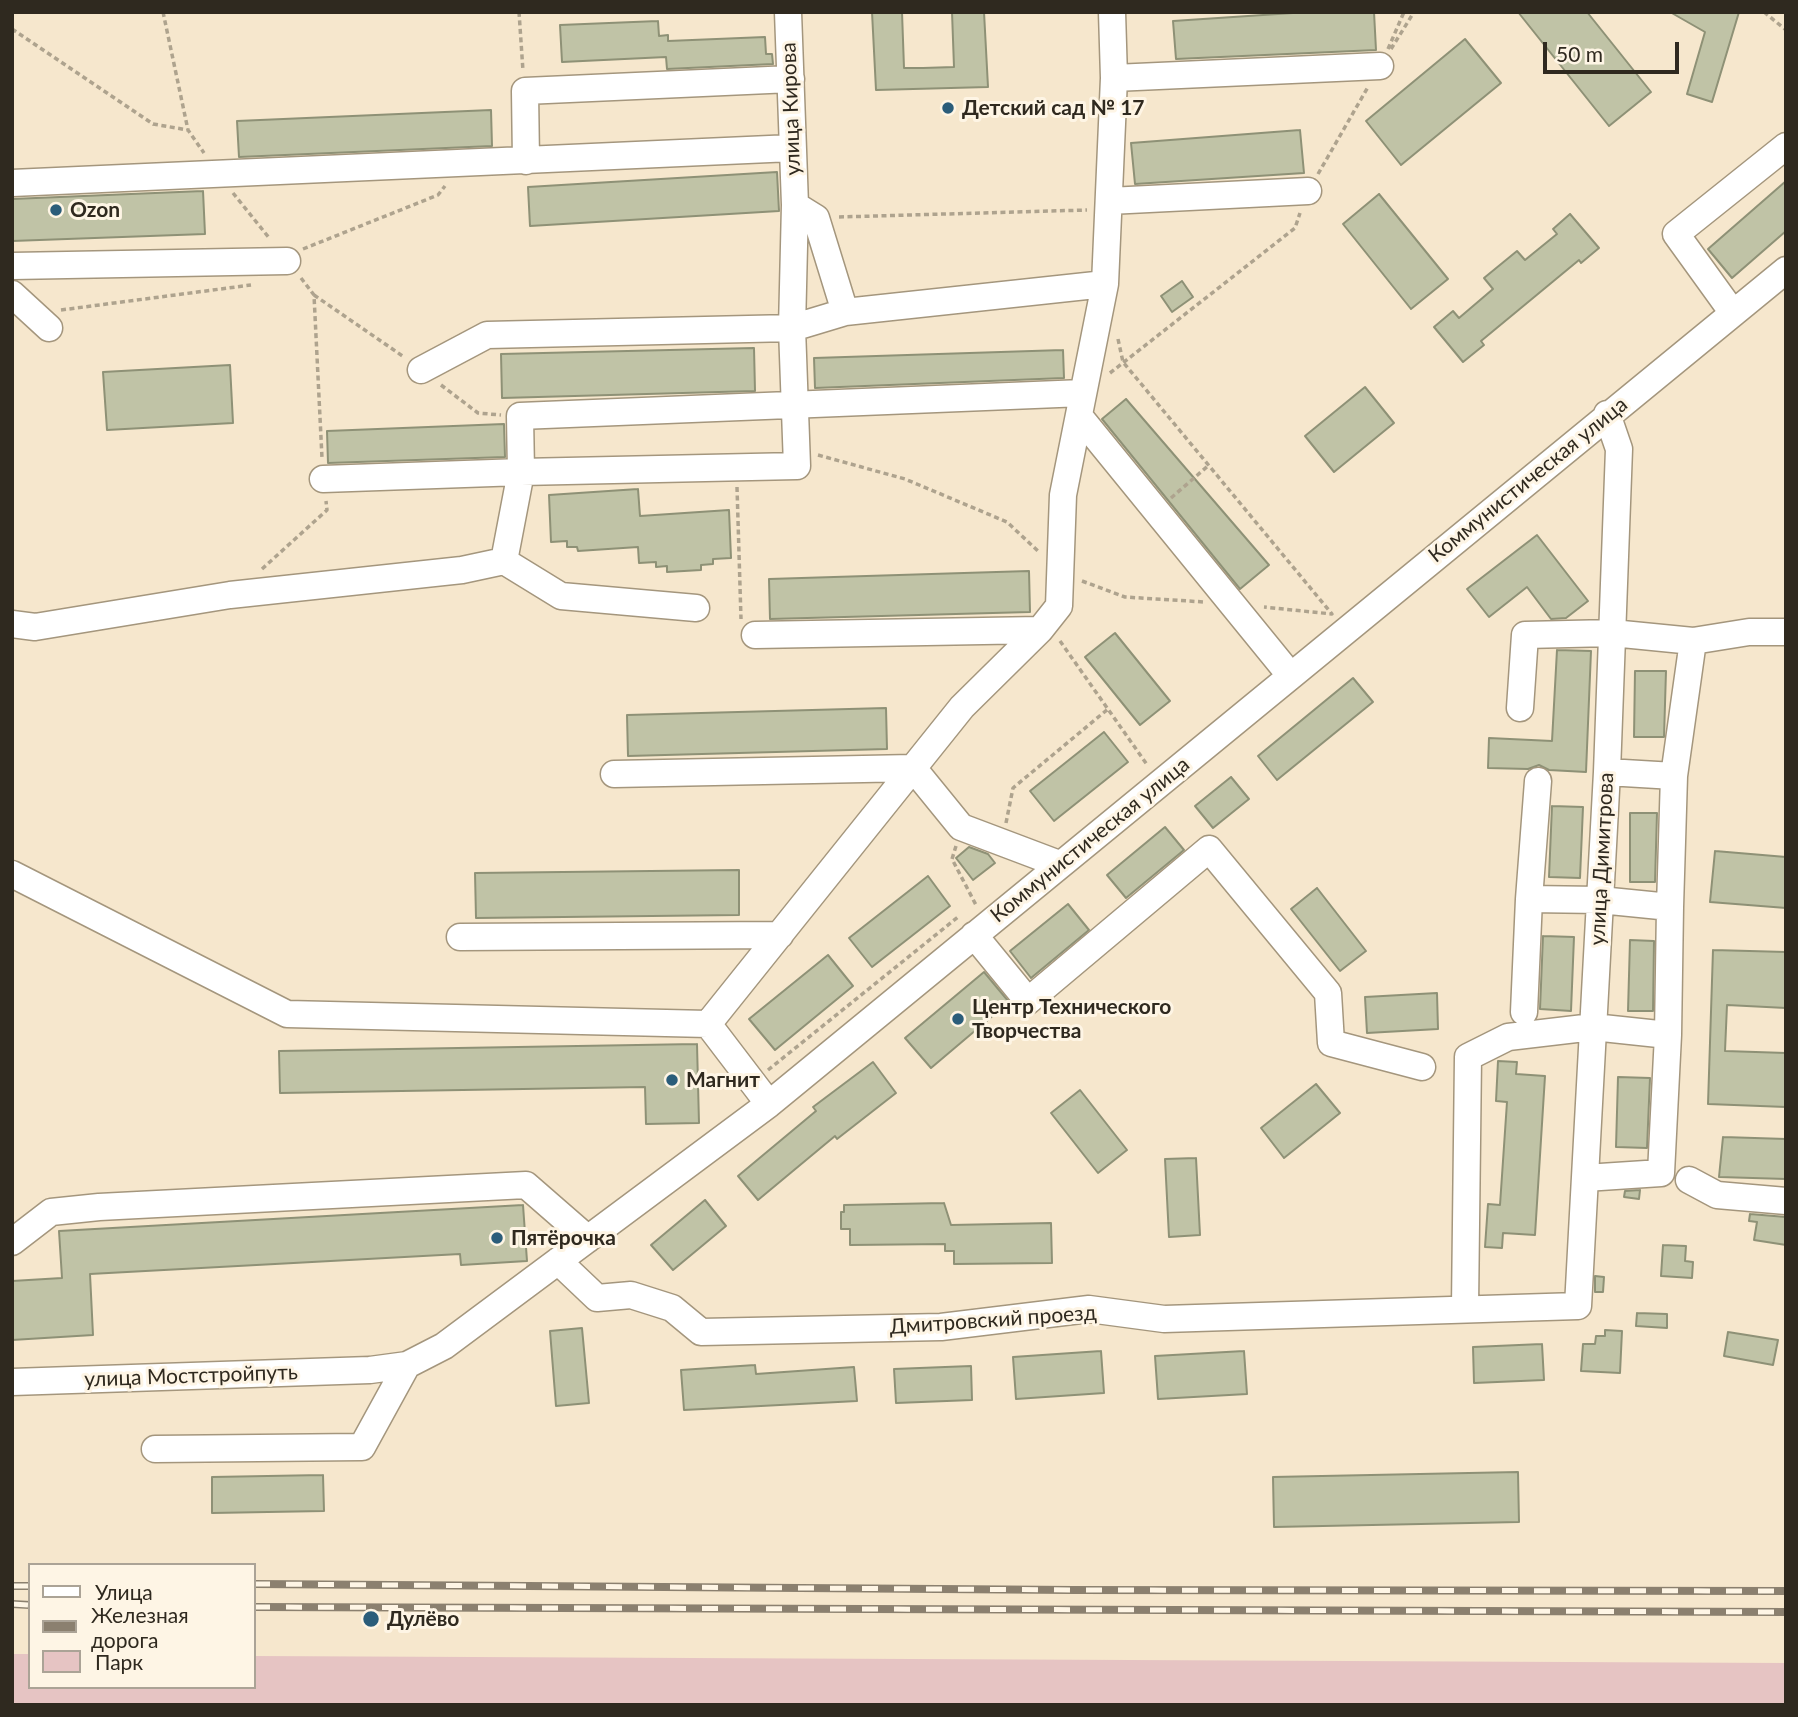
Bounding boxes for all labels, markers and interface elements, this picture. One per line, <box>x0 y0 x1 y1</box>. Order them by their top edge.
scale bar <box>1546 28 1682 72</box>
text: 50 m <box>1556 41 1603 66</box>
street label: улица Кирова <box>776 42 806 176</box>
place label: Детский сад № 17 <box>962 95 1145 121</box>
marker: Детский сад № 17 <box>940 100 956 116</box>
place label: Ozon <box>70 197 120 223</box>
marker: Ozon <box>48 202 64 218</box>
street label: Коммунистическая улица <box>1423 392 1633 568</box>
street label: Коммунистическая улица <box>985 752 1195 928</box>
street label: улица Димитрова <box>1585 772 1619 946</box>
place label: Центр Технического Творчества <box>972 994 1171 1044</box>
marker: Центр Технического Творчества <box>950 1011 966 1027</box>
place label: Магнит <box>686 1067 760 1093</box>
marker: Магнит <box>664 1072 680 1088</box>
place label: Пятёрочка <box>511 1225 616 1251</box>
marker: Пятёрочка <box>489 1230 505 1246</box>
street label: Дмитровский проезд <box>889 1300 1097 1340</box>
street label: улица Мостстройпуть <box>84 1360 298 1392</box>
legend <box>28 1563 256 1689</box>
text: Улица <box>95 1579 153 1604</box>
text: Железная дорога <box>91 1602 189 1652</box>
place label: Дулёво <box>387 1606 459 1632</box>
marker: Дулёво <box>361 1609 381 1629</box>
text: Парк <box>95 1649 143 1674</box>

